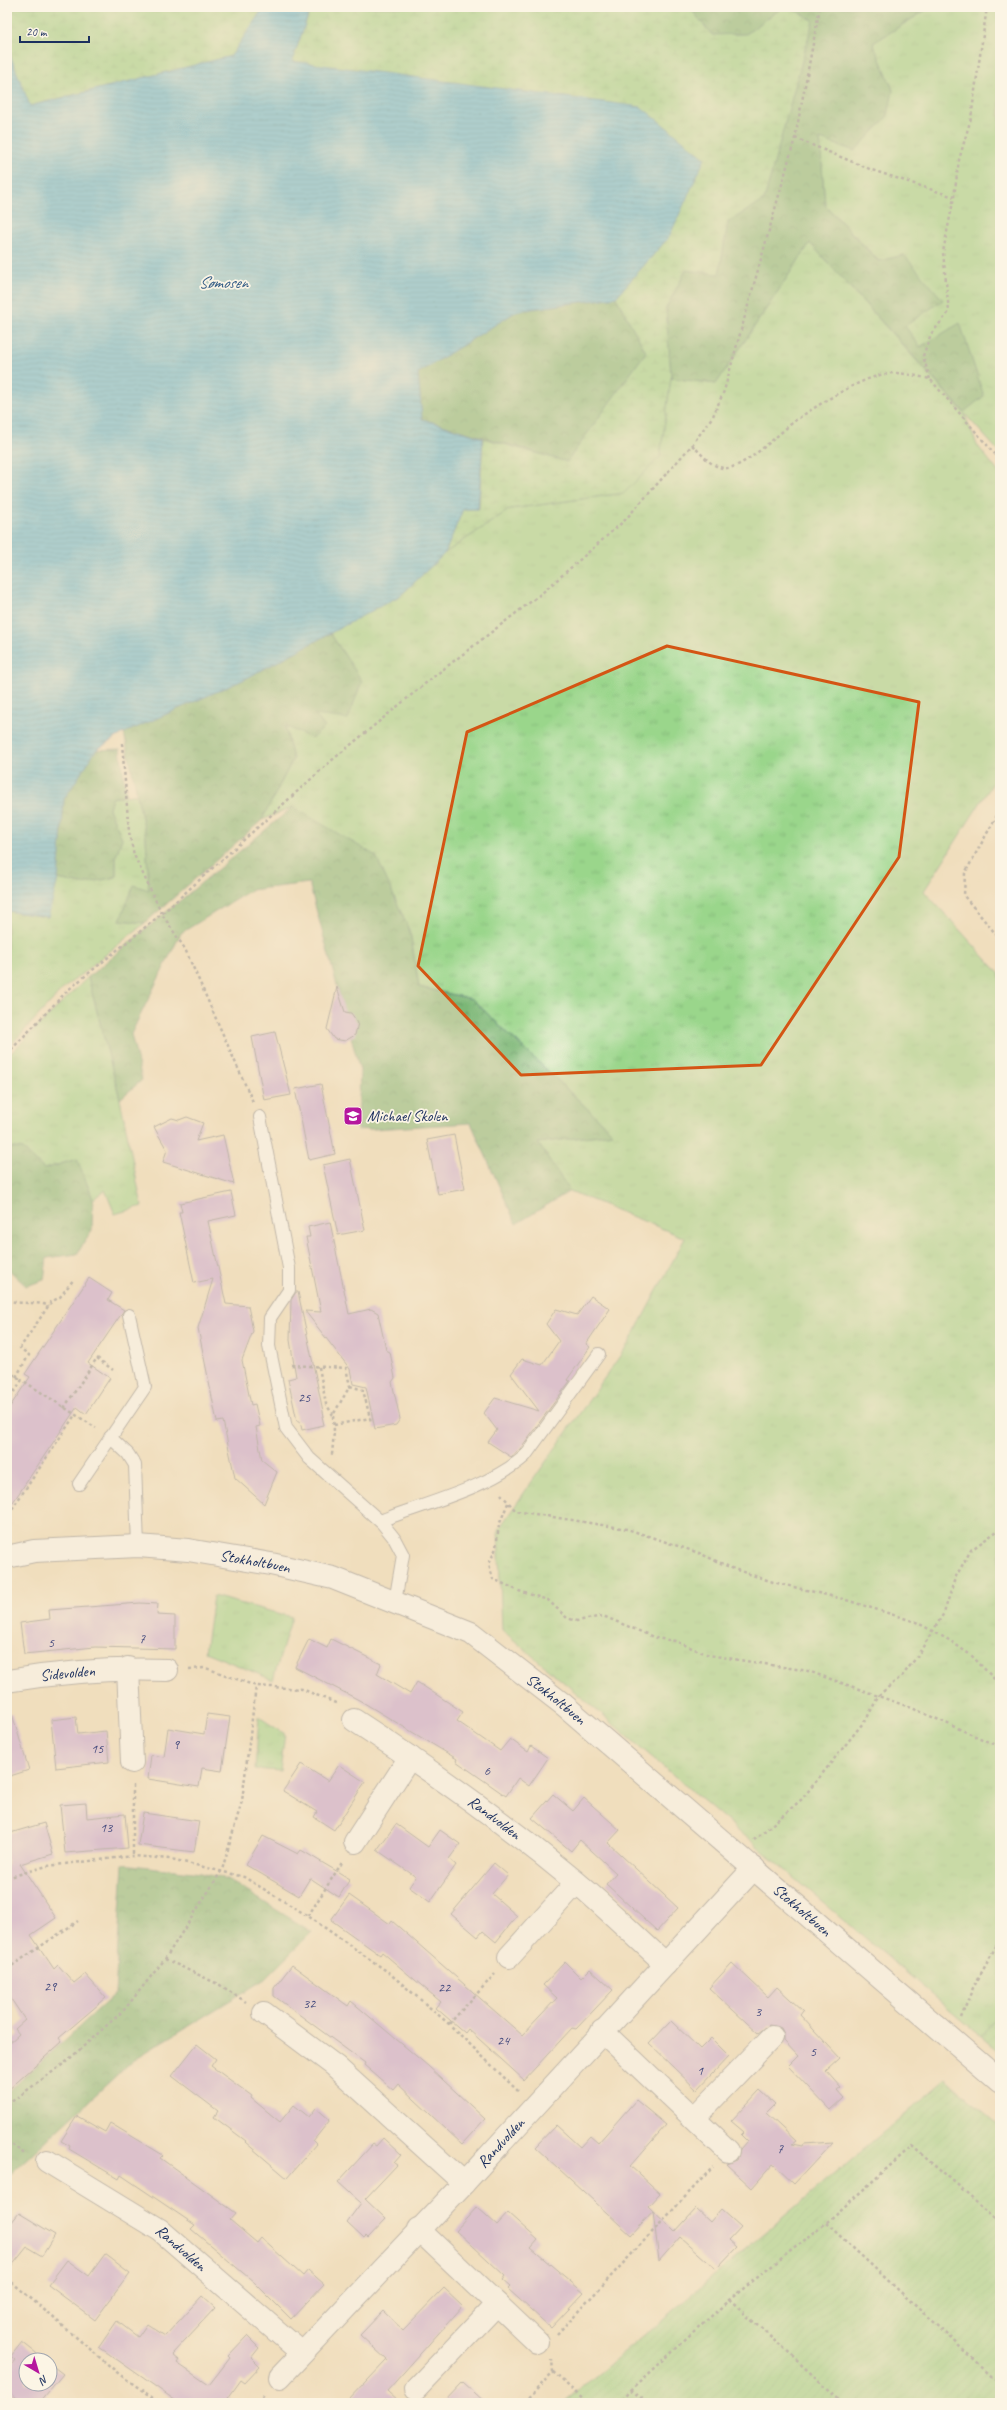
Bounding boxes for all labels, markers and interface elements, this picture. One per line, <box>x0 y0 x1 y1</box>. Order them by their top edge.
scale bar <box>20 18 89 44</box>
text: 20 m <box>26 24 48 40</box>
water label: Sømosen <box>198 272 250 293</box>
school or university icon: Michael Skolen <box>342 1105 364 1127</box>
place label: Michael Skolen <box>367 1106 448 1126</box>
house number: 25 <box>298 1389 311 1406</box>
street label: Stokholtbuen <box>218 1546 293 1578</box>
house number: 7 <box>139 1630 146 1647</box>
house number: 5 <box>48 1634 55 1651</box>
street label: Sidevolden <box>39 1661 96 1686</box>
street label: Stokholtbuen <box>522 1669 591 1730</box>
house number: 9 <box>173 1736 181 1753</box>
house number: 15 <box>91 1740 104 1757</box>
house number: 6 <box>484 1762 491 1779</box>
street label: Randvolden <box>464 1791 525 1845</box>
house number: 13 <box>100 1819 114 1836</box>
street label: Stokholtbuen <box>768 1879 836 1941</box>
house number: 29 <box>44 1978 58 1995</box>
house number: 22 <box>438 1979 452 1996</box>
house number: 32 <box>303 1995 317 2012</box>
house number: 3 <box>755 2003 763 2020</box>
house number: 24 <box>497 2032 511 2049</box>
house number: 5 <box>810 2043 817 2060</box>
house number: 1 <box>697 2062 704 2079</box>
street label: Randvolden <box>473 2113 530 2172</box>
house number: 7 <box>777 2140 784 2157</box>
street label: Randvolden <box>151 2220 211 2276</box>
north arrow <box>18 2352 58 2392</box>
text: N <box>35 2372 51 2389</box>

